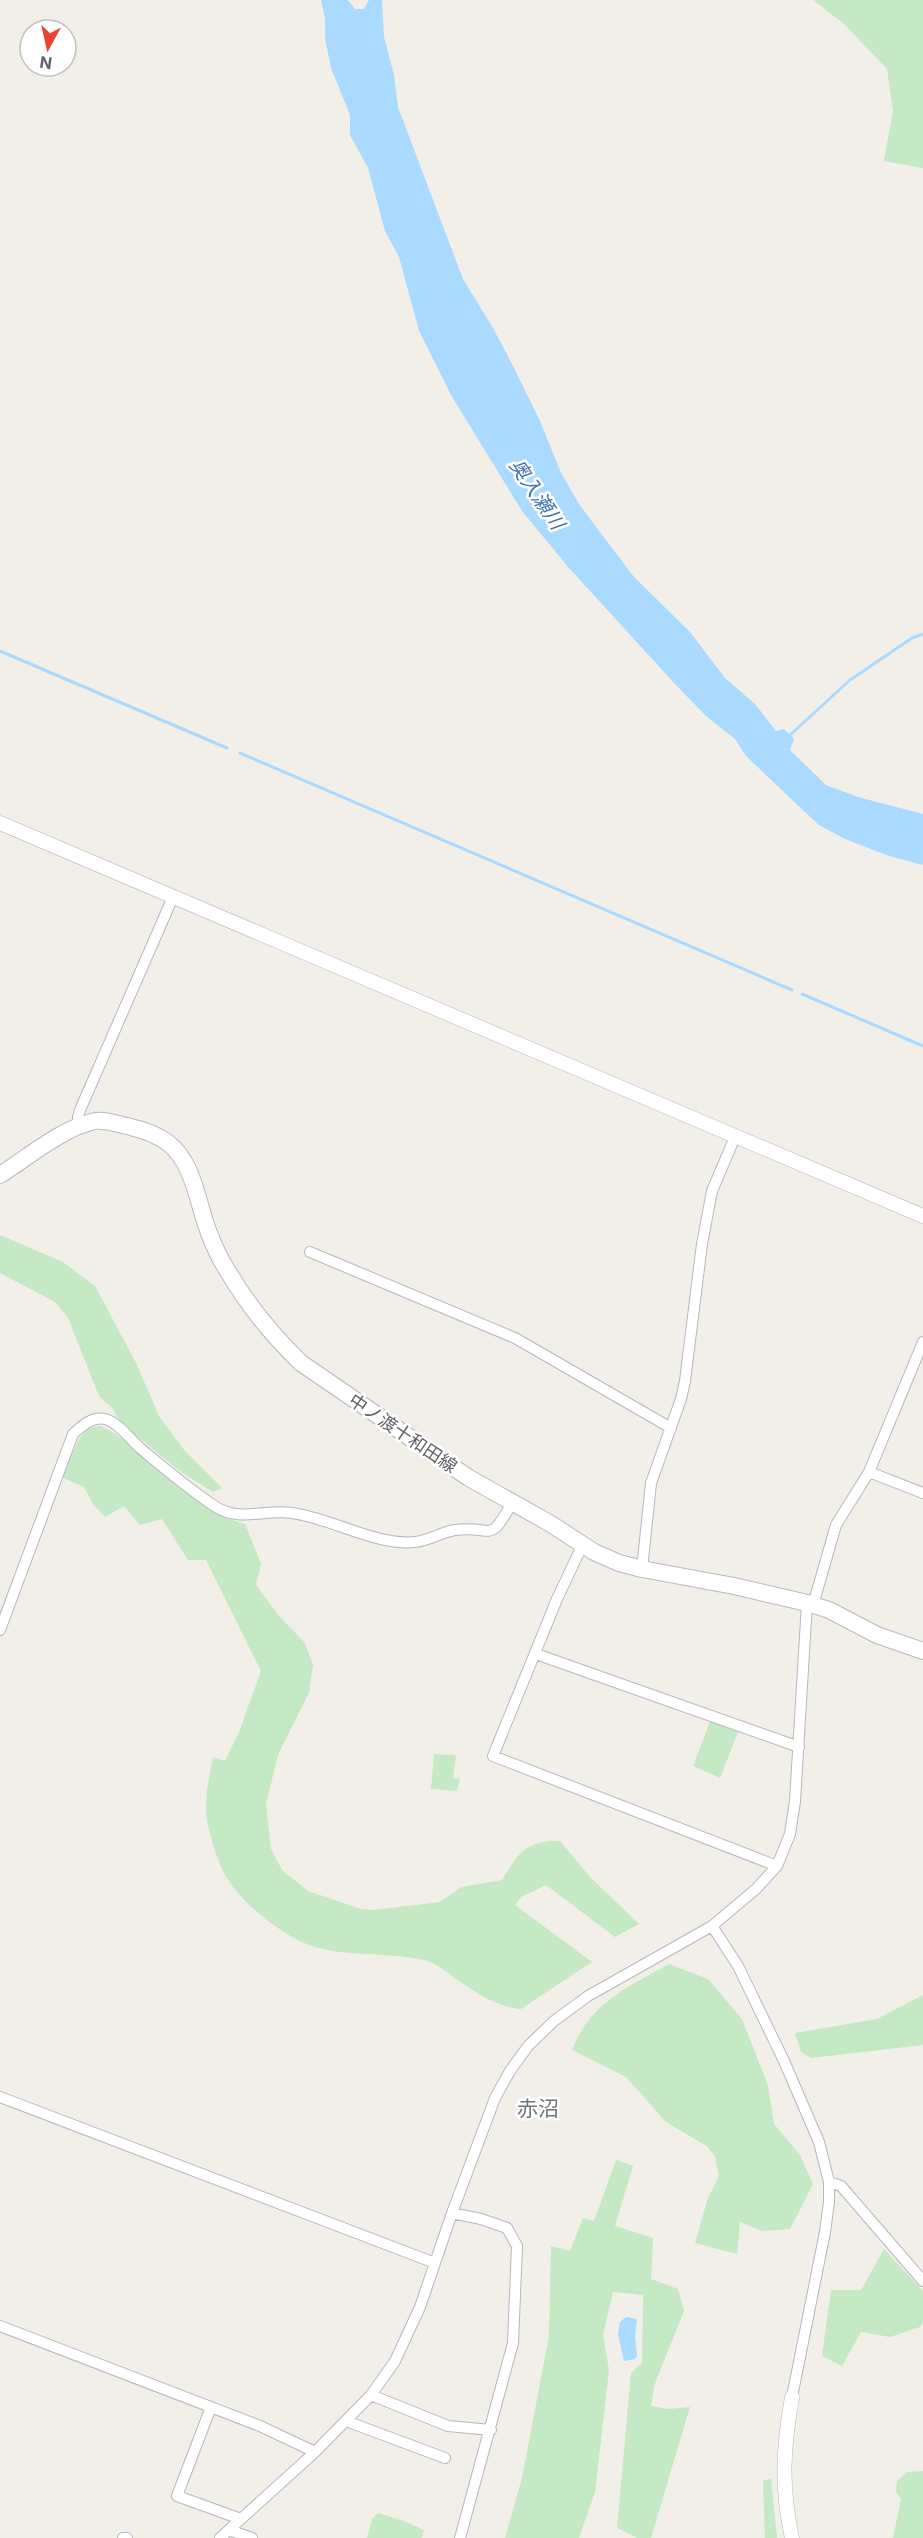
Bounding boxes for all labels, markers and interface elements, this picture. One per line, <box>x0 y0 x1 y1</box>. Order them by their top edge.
north arrow <box>18 18 78 78</box>
text: N <box>38 52 53 74</box>
water label: 奥入瀬川 <box>505 454 570 536</box>
street label: 中ノ渡十和田線 <box>345 1389 461 1477</box>
district label: 赤沼 <box>517 2096 559 2121</box>

